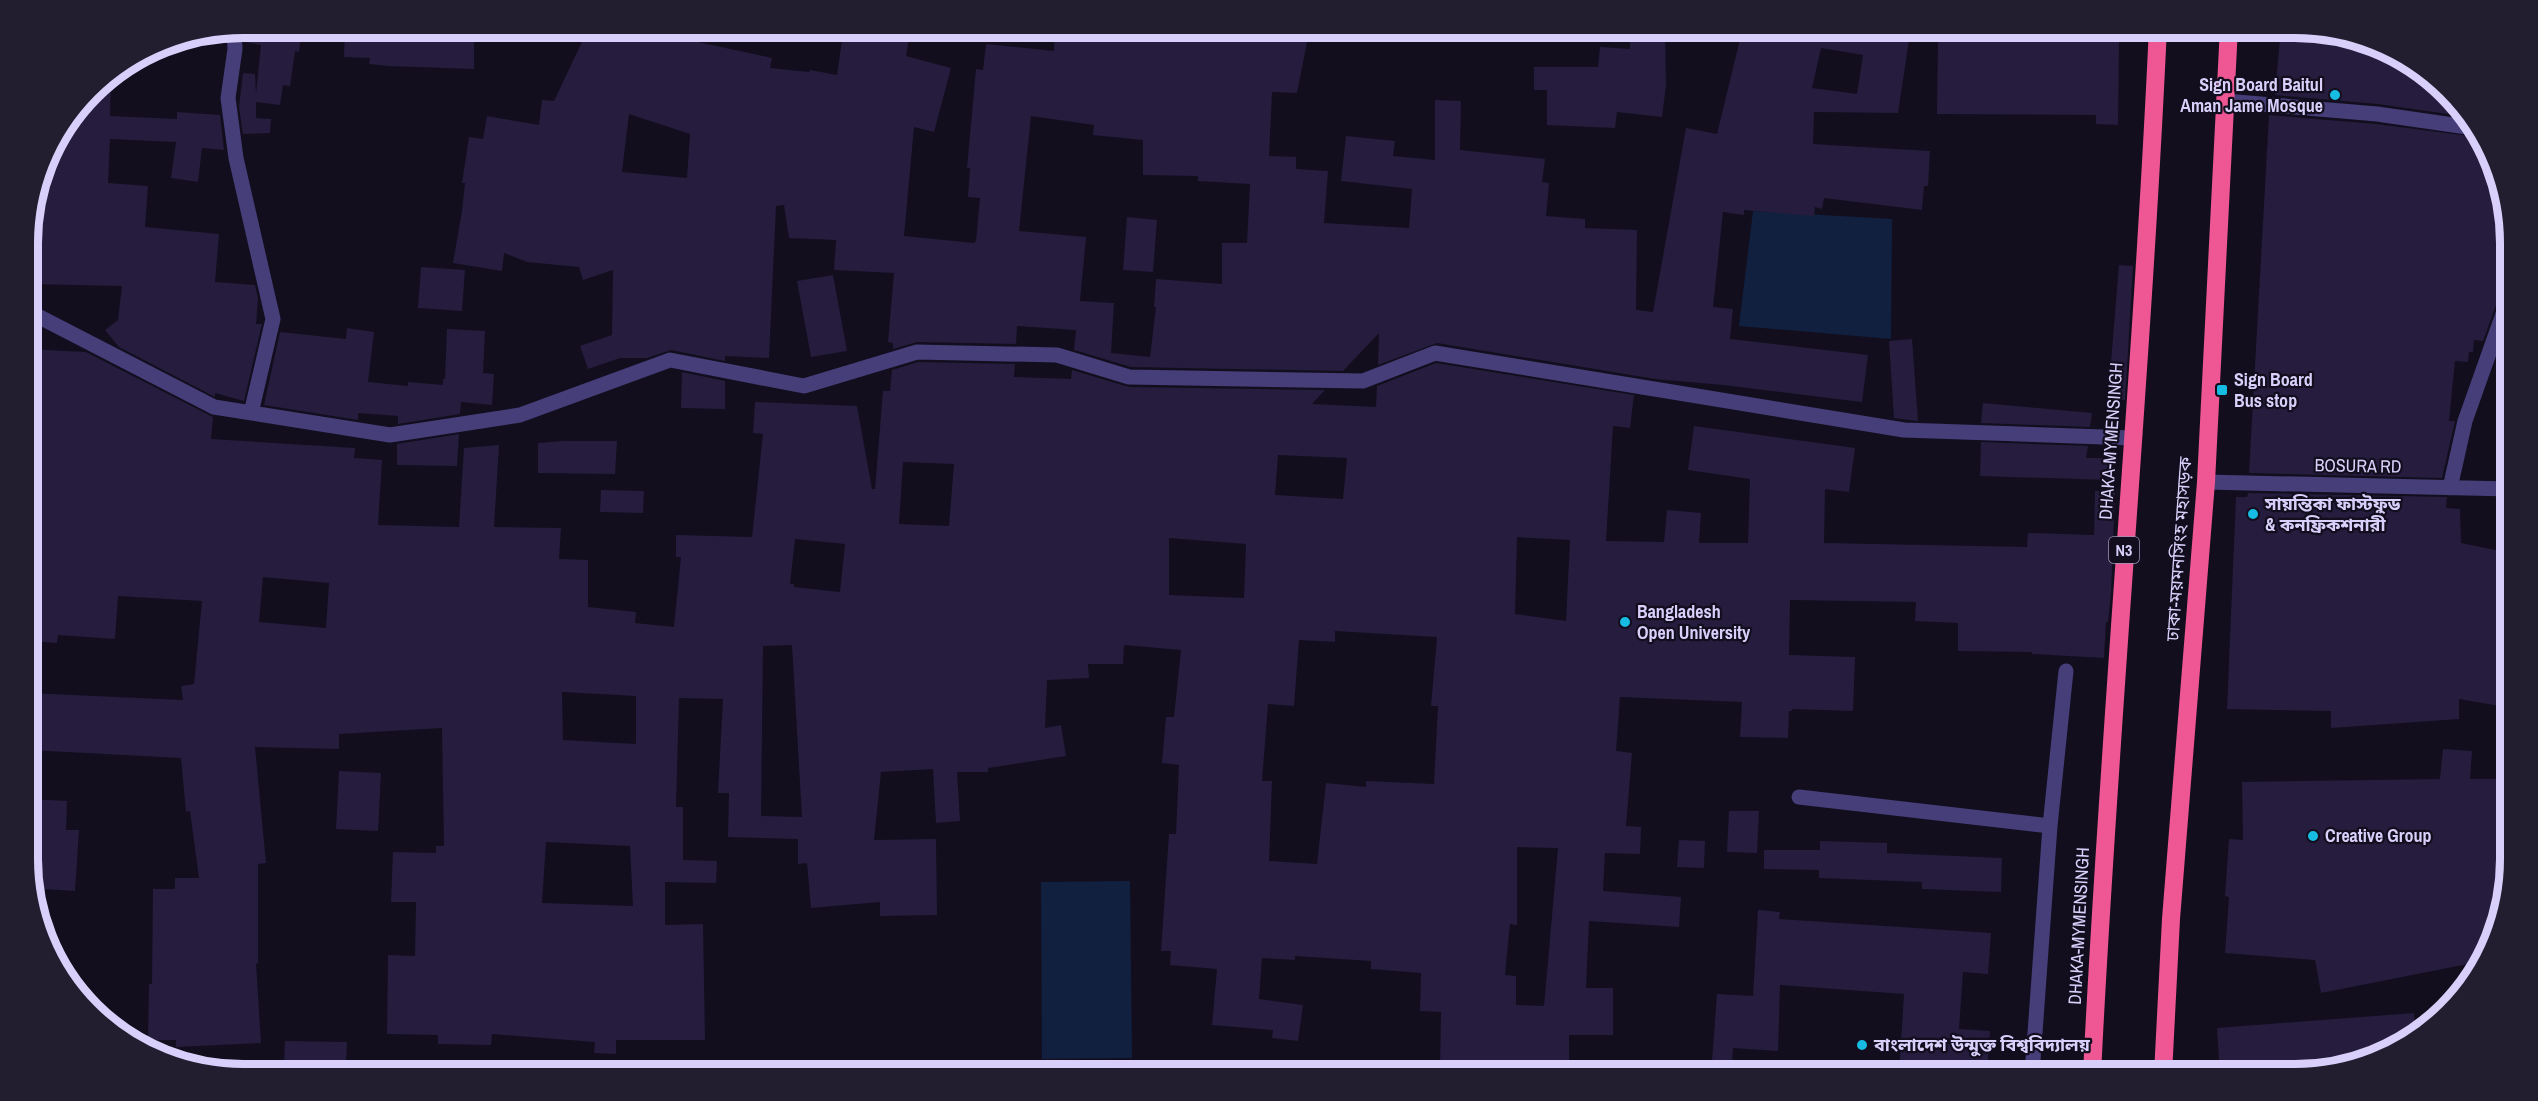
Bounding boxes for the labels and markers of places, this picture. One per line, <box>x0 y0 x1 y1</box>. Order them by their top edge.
place label: Sign Board Baitul Aman Jame Mosque <box>2180 72 2323 118</box>
marker: Sign Board Baitul Aman Jame Mosque <box>2328 88 2342 102</box>
place label: Sign Board Bus stop <box>2234 367 2313 413</box>
marker: Sign Board Bus stop <box>2215 383 2229 397</box>
place label: সায়ন্তিকা ফাস্টফুড & কনফ্রিকশনারী <box>2264 491 2402 537</box>
marker: সায়ন্তিকা ফাস্টফুড & কনফ্রিকশনারী <box>2246 507 2260 521</box>
place label: Bangladesh Open University <box>1637 599 1751 645</box>
marker: Bangladesh Open University <box>1618 615 1632 629</box>
place label: Creative Group <box>2325 823 2432 848</box>
marker: Creative Group <box>2306 829 2320 843</box>
place label: বাংলাদেশ উন্মুক্ত বিশ্ববিদ্যালয় <box>1873 1032 2091 1057</box>
marker: বাংলাদেশ উন্মুক্ত বিশ্ববিদ্যালয় <box>1855 1038 1869 1052</box>

